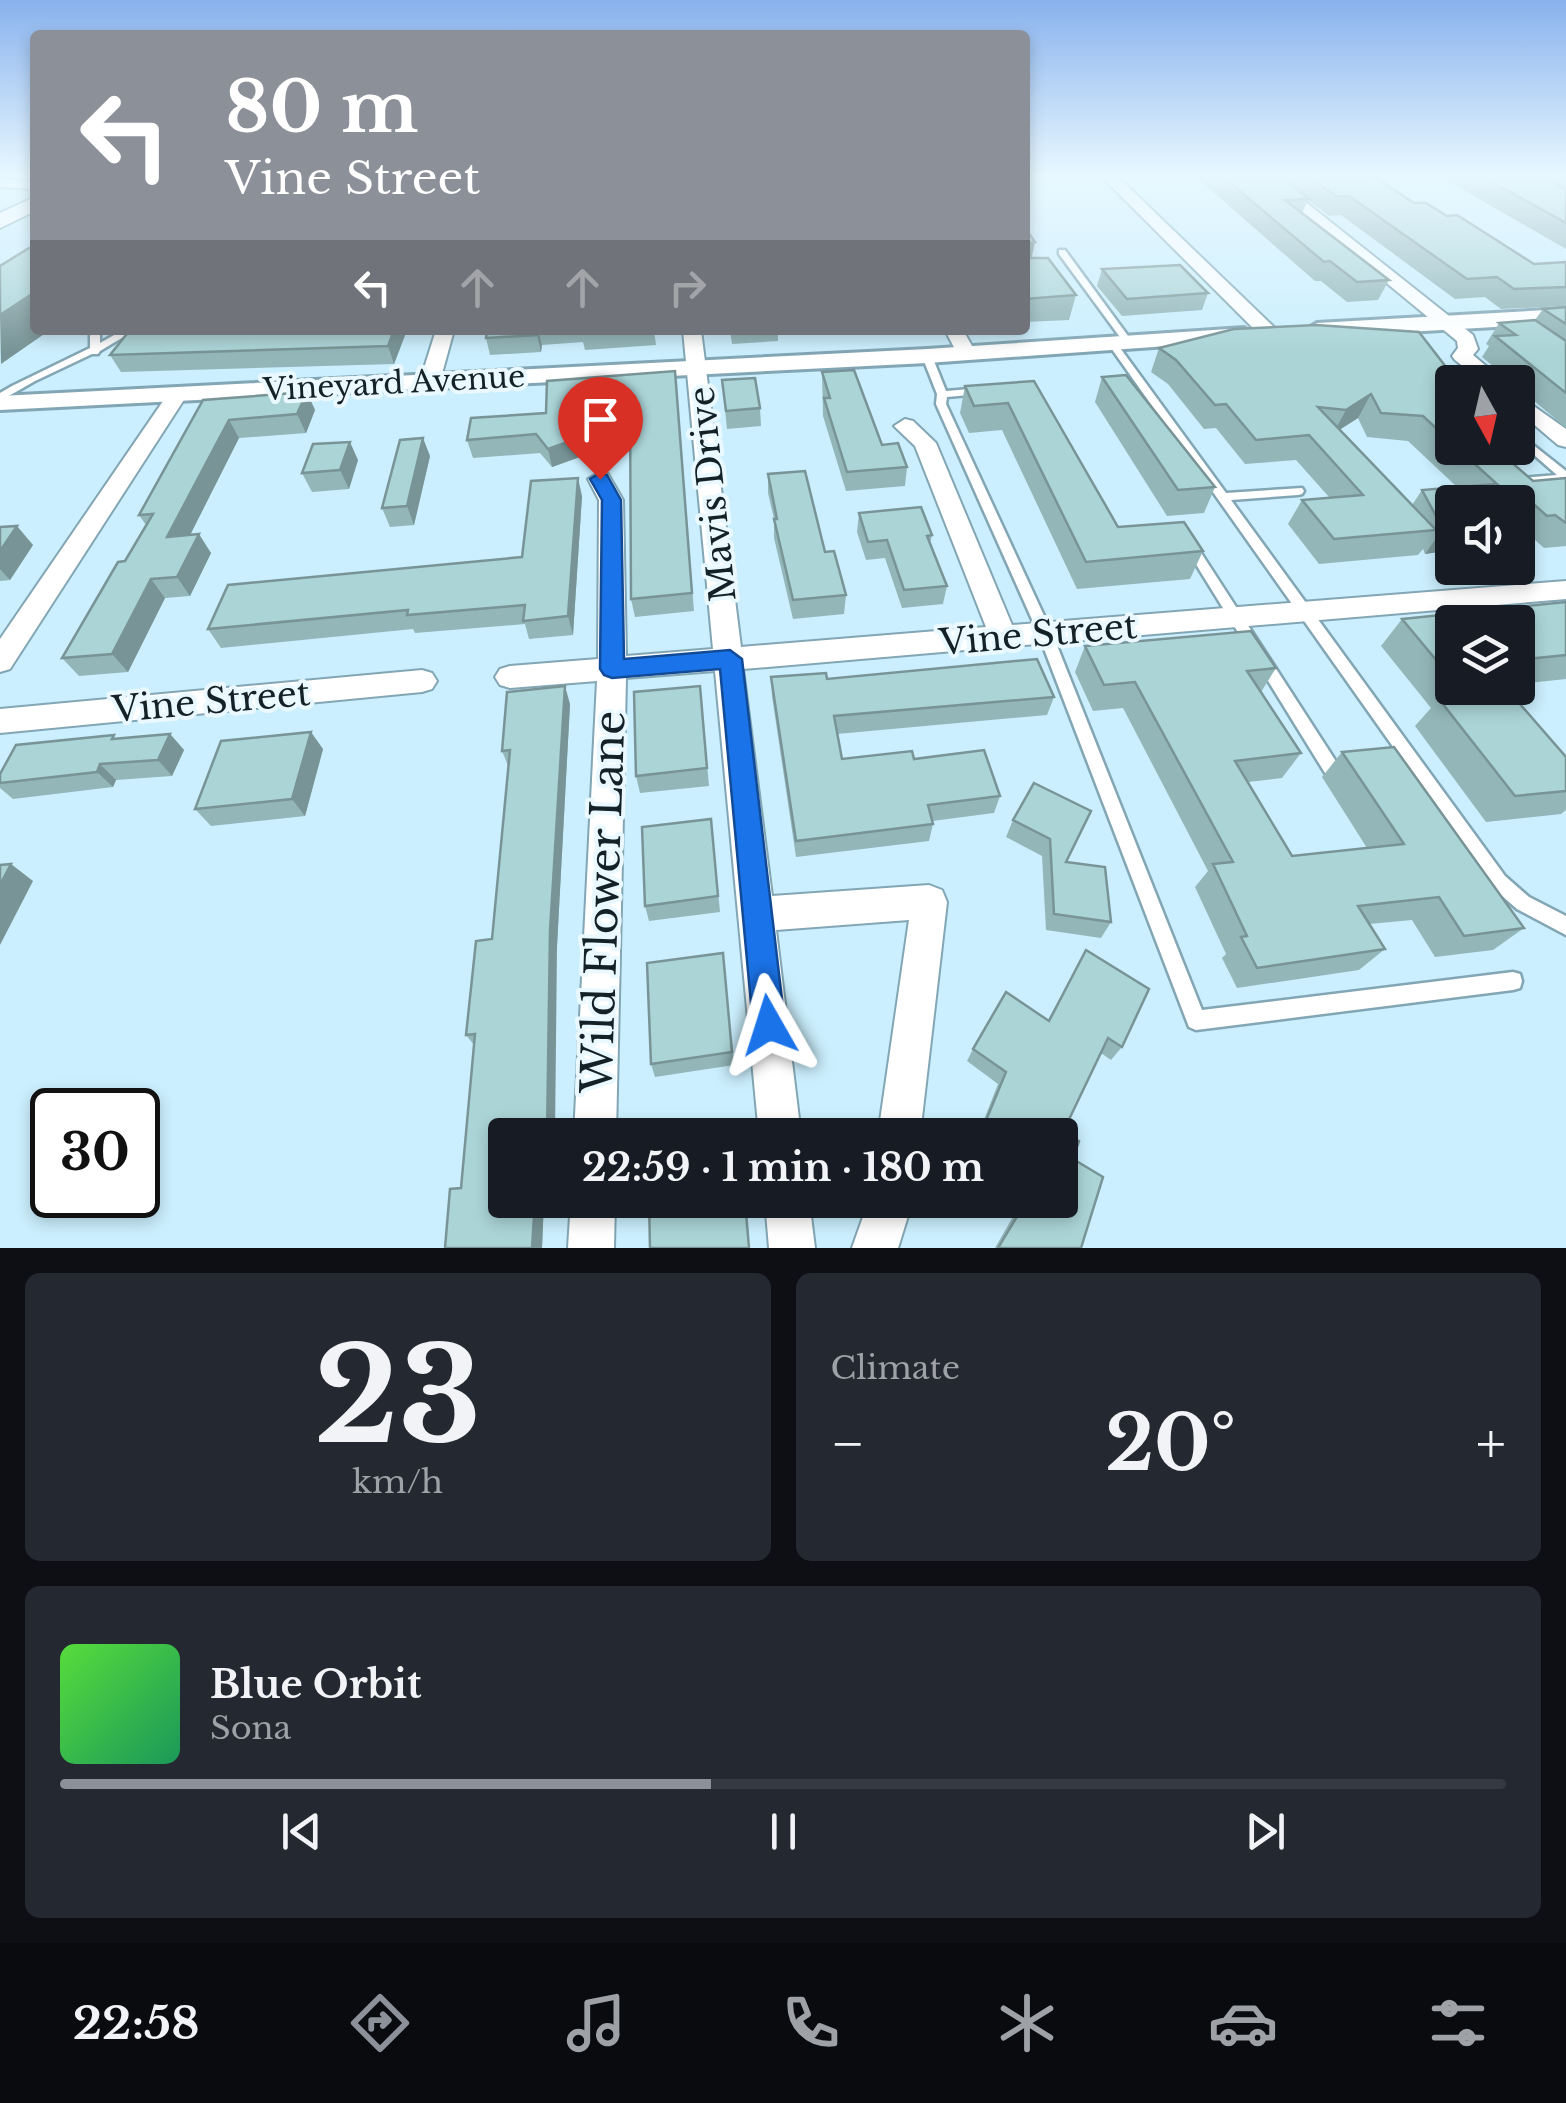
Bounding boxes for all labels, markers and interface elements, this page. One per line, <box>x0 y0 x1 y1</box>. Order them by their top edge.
text: 80 m <box>225 64 418 151</box>
icon: left <box>60 70 190 200</box>
text: Vine Street <box>225 150 480 206</box>
icon: left <box>345 260 400 315</box>
icon: ahead <box>450 260 505 315</box>
icon: ahead <box>555 260 610 315</box>
icon: right <box>660 260 715 315</box>
street label: Vineyard Avenue <box>261 358 526 408</box>
north arrow <box>1435 365 1535 465</box>
map controls <box>1435 365 1535 705</box>
pin <box>558 377 643 480</box>
street label: Mavis Drive <box>679 384 745 604</box>
icon: arrive <box>573 392 628 447</box>
button: sound <box>1435 485 1535 585</box>
street label: Vine Street <box>936 604 1139 664</box>
button: layers <box>1435 605 1535 705</box>
street label: Vine Street <box>109 671 312 731</box>
street label: Wild Flower Lane <box>570 710 636 1095</box>
position arrow <box>717 973 821 1077</box>
speed limit sign: 30 <box>30 1088 160 1218</box>
text: 22:59 · 1 min · 180 m <box>582 1144 984 1191</box>
text: 23 <box>314 1316 481 1477</box>
text: Climate <box>831 1348 960 1388</box>
text: 20° <box>1105 1397 1236 1490</box>
text: − <box>831 1410 865 1478</box>
text: + <box>1476 1410 1506 1478</box>
text: km/h <box>352 1462 443 1502</box>
text: Blue Orbit <box>210 1661 421 1708</box>
text: Sona <box>210 1708 291 1748</box>
icon: previous <box>274 1804 329 1859</box>
icon: pause <box>756 1804 811 1859</box>
icon: next <box>1238 1804 1293 1859</box>
icon: directions <box>345 1988 415 2058</box>
icon: music <box>561 1988 631 2058</box>
icon: phone <box>776 1988 846 2058</box>
icon: climate <box>992 1988 1062 2058</box>
icon: car <box>1208 1988 1278 2058</box>
icon: filters <box>1423 1988 1493 2058</box>
text: 22:58 <box>73 1995 200 2051</box>

